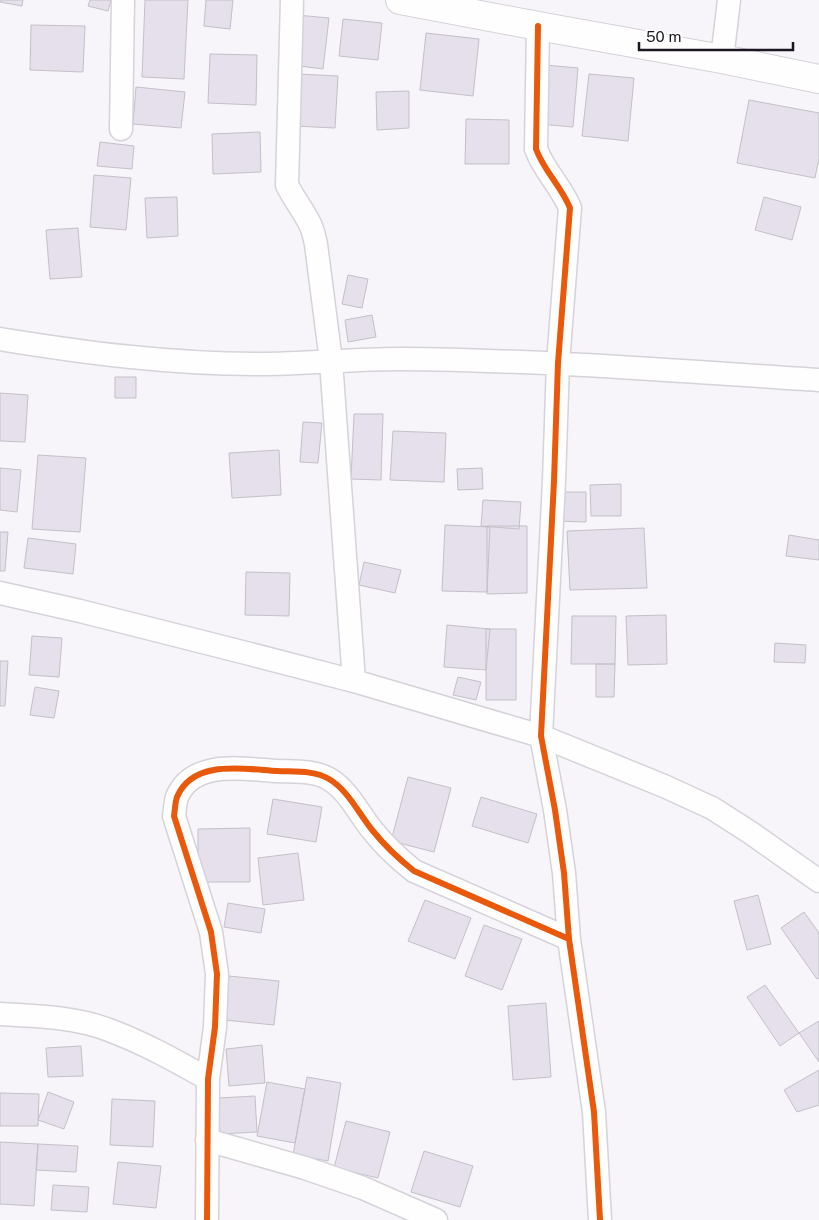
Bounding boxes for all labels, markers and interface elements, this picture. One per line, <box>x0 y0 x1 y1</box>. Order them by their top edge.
scale bar <box>639 20 793 52</box>
text: 50 m <box>646 28 681 45</box>

